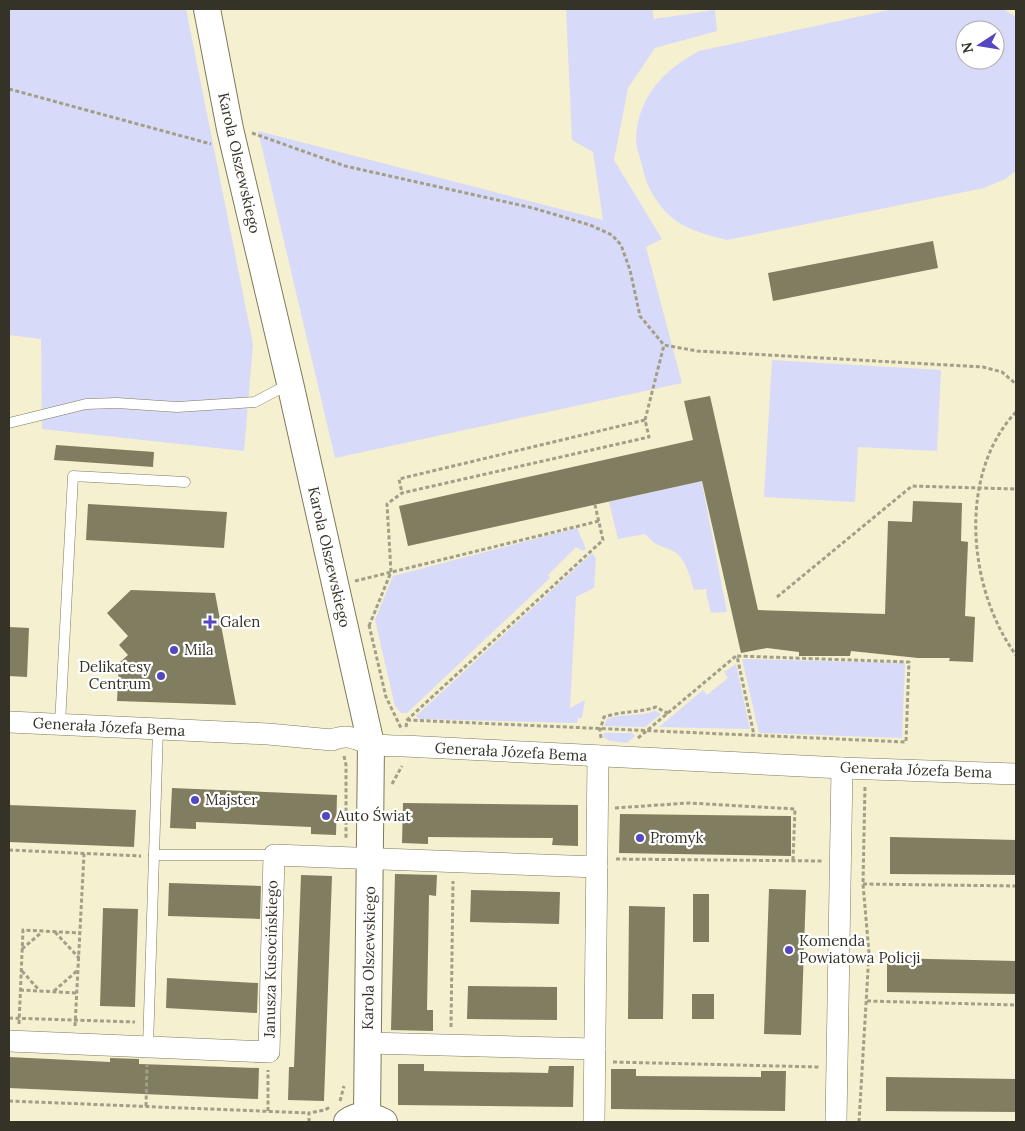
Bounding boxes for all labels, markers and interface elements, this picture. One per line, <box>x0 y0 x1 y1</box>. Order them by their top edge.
north arrow <box>955 20 1005 70</box>
text: N <box>957 40 977 55</box>
street label: Karola Olszewskiego <box>214 91 265 235</box>
street label: Karola Olszewskiego <box>304 485 355 629</box>
place label: Galen <box>220 612 260 631</box>
marker: Galen <box>204 616 216 628</box>
place label: Mila <box>184 640 214 659</box>
marker: Mila <box>168 644 180 656</box>
place label: Delikatesy Centrum <box>79 657 151 693</box>
marker: Delikatesy Centrum <box>155 670 167 682</box>
street label: Generała Józefa Bema <box>32 713 186 740</box>
street label: Generała Józefa Bema <box>434 738 588 765</box>
street label: Generała Józefa Bema <box>839 757 993 782</box>
place label: Majster <box>205 790 258 809</box>
marker: Majster <box>189 794 201 806</box>
place label: Auto Świat <box>335 806 411 825</box>
marker: Auto Świat <box>320 810 332 822</box>
place label: Promyk <box>650 828 703 847</box>
marker: Promyk <box>634 832 646 844</box>
street label: Janusza Kusocińskiego <box>260 880 281 1039</box>
street label: Karola Olszewskiego <box>358 886 379 1030</box>
place label: Komenda Powiatowa Policji <box>799 931 921 967</box>
marker: Komenda Powiatowa Policji <box>783 944 795 956</box>

